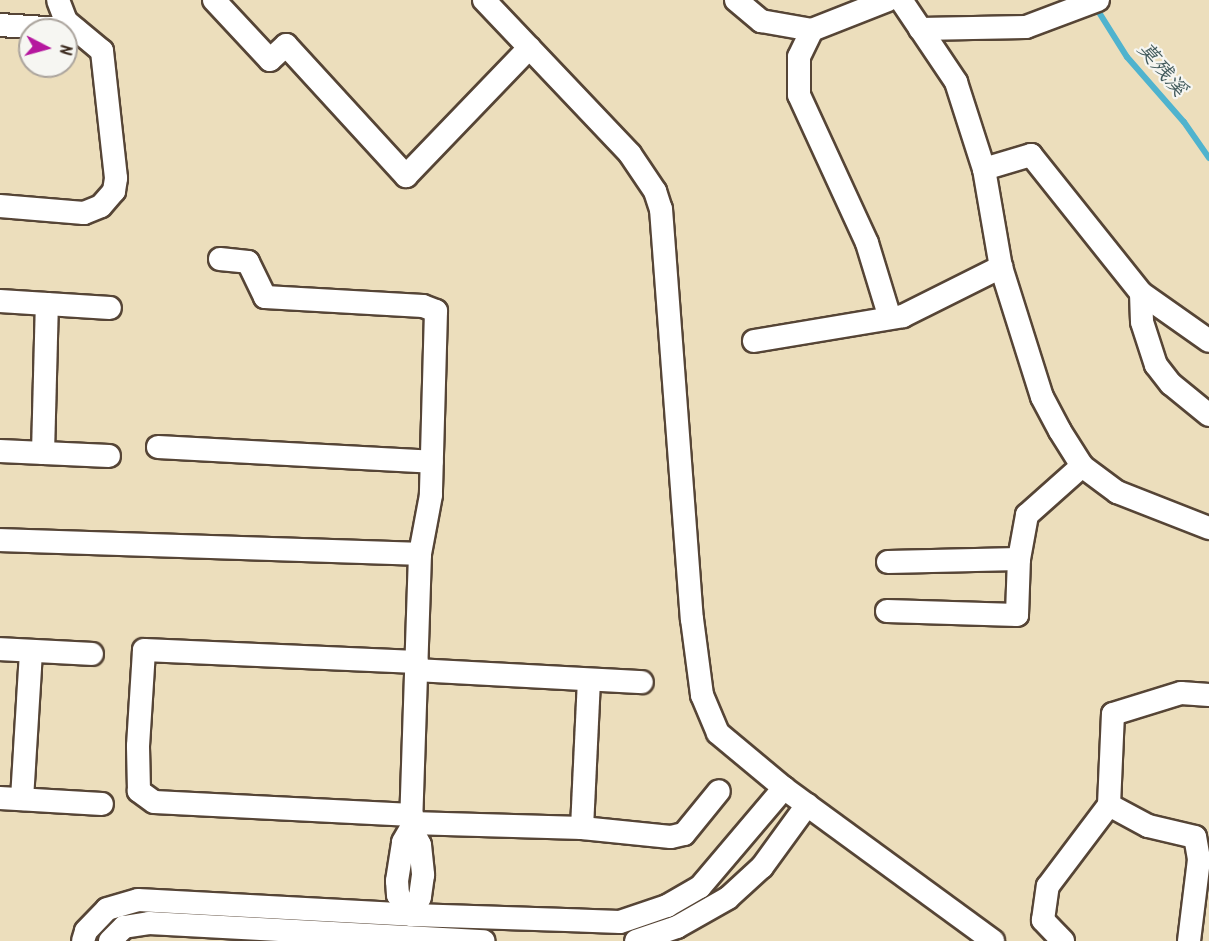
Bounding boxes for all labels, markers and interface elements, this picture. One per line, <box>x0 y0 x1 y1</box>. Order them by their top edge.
north arrow <box>18 18 78 78</box>
water label: 莫残溪 <box>1131 38 1191 102</box>
text: N <box>51 43 77 56</box>

